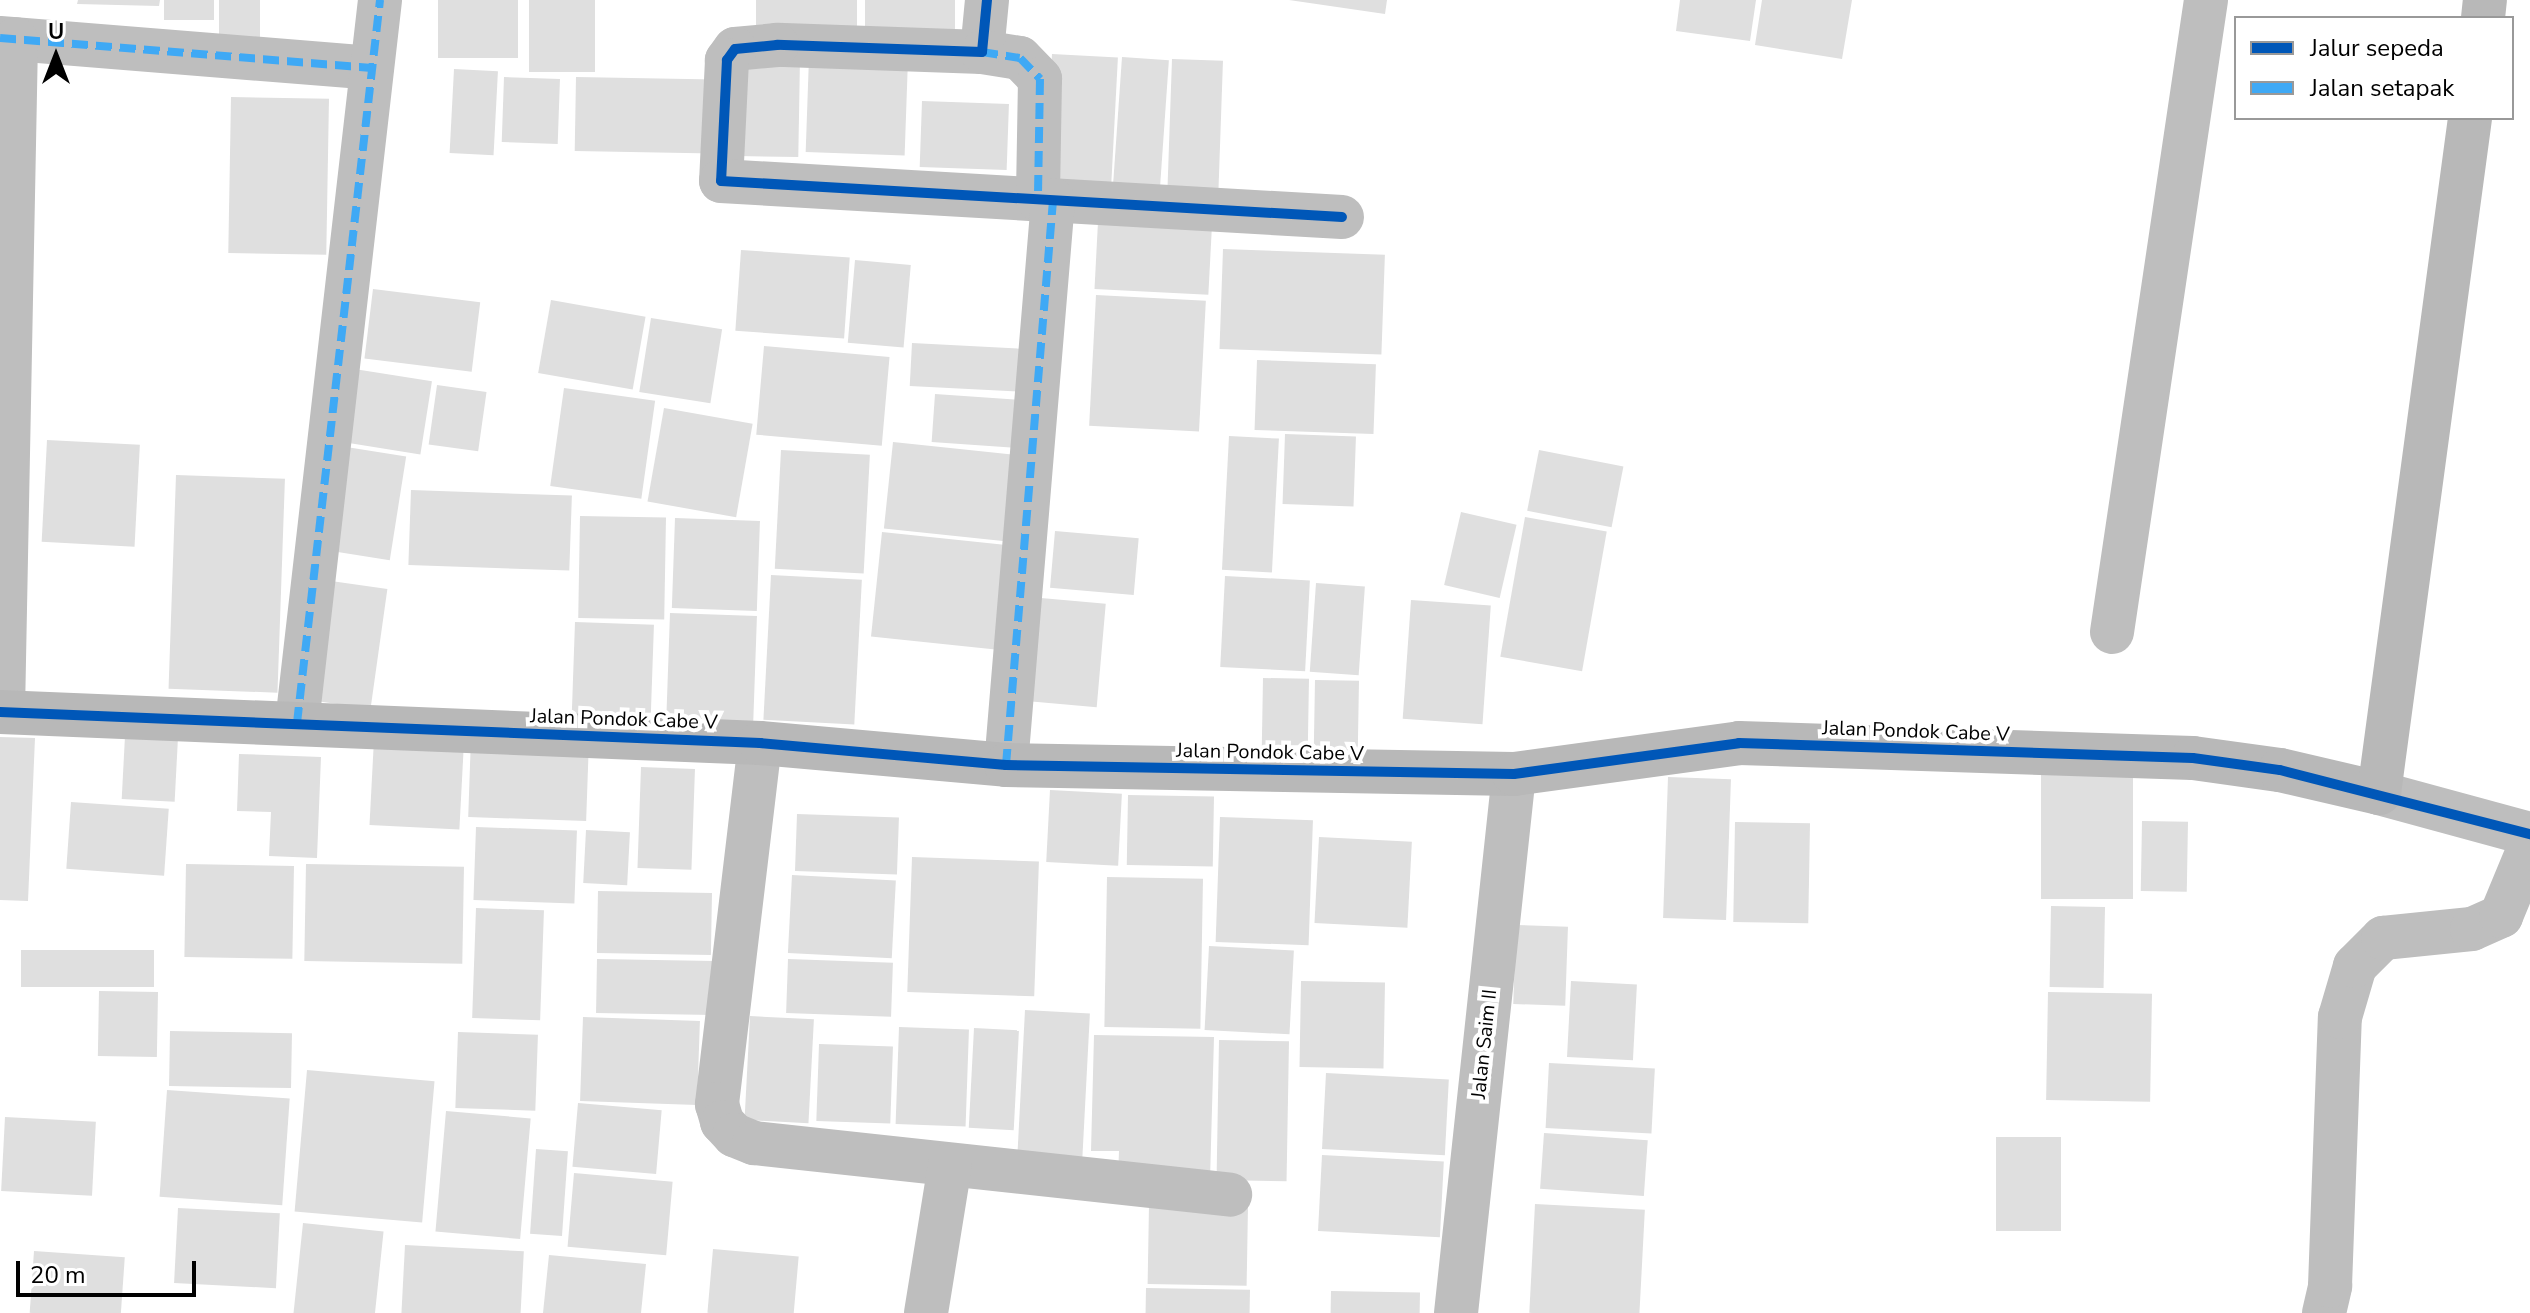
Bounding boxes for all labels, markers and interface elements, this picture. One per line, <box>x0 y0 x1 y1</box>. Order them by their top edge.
north arrow <box>16 16 96 96</box>
legend <box>2234 16 2514 120</box>
text: U <box>48 17 64 47</box>
text: Jalur sepeda <box>2310 32 2444 64</box>
text: Jalan setapak <box>2310 72 2454 104</box>
street label: Jalan Pondok Cabe V <box>530 704 718 734</box>
street label: Jalan Pondok Cabe V <box>1822 716 2010 746</box>
street label: Jalan Pondok Cabe V <box>1176 738 1364 766</box>
street label: Jalan Saim II <box>1466 988 1502 1100</box>
scale bar <box>20 1245 200 1295</box>
text: 20 m <box>30 1259 86 1291</box>

